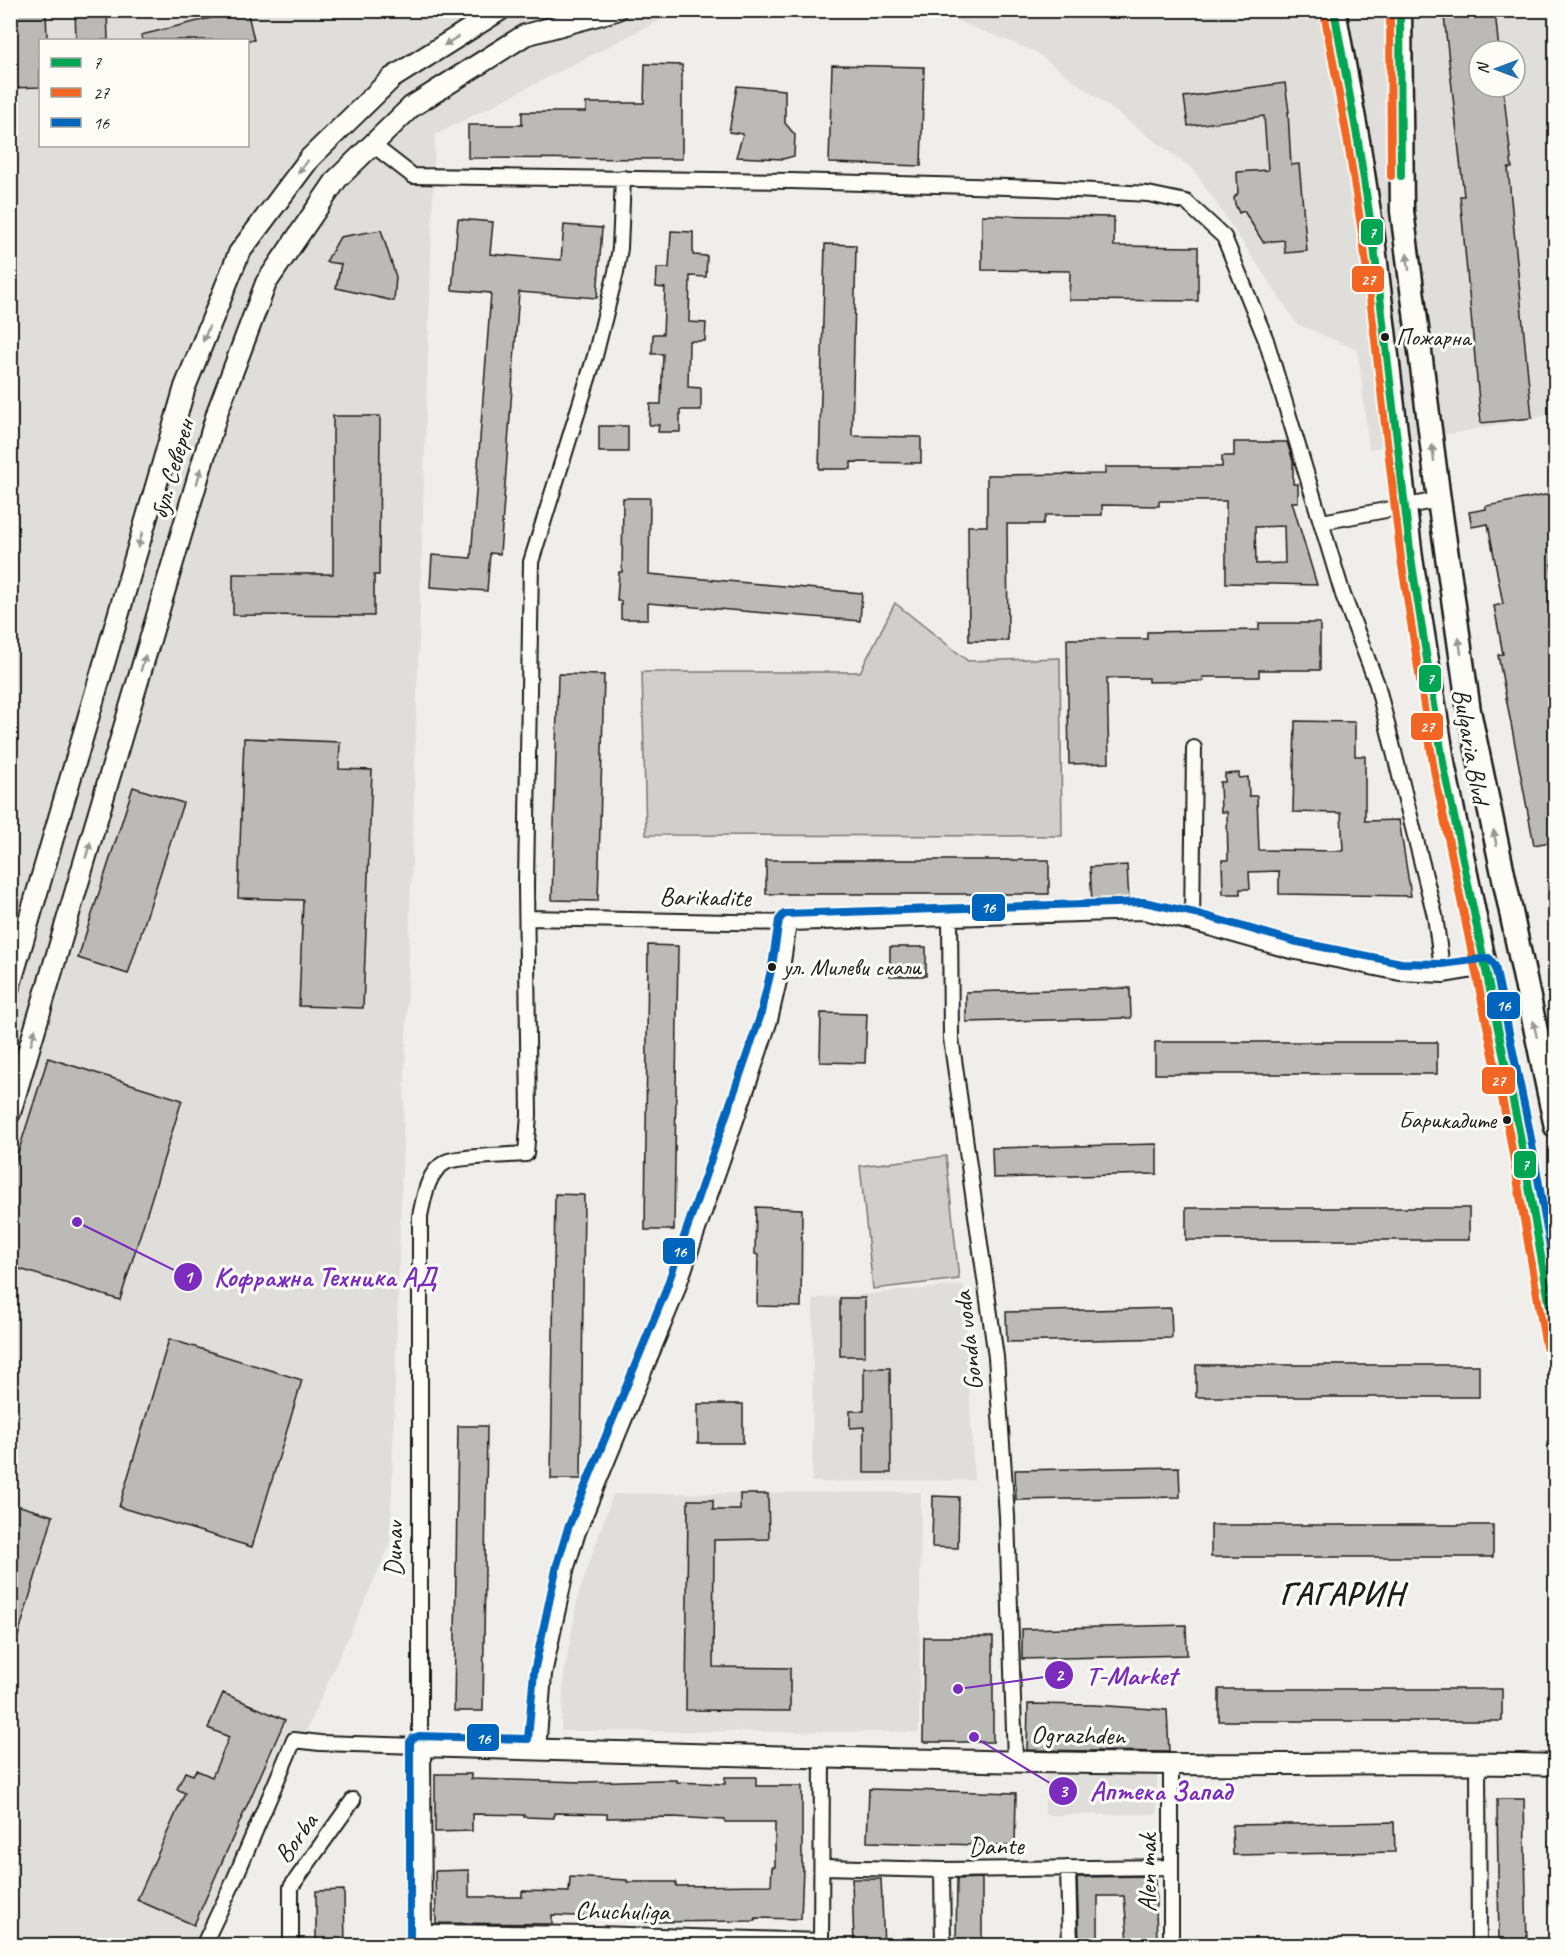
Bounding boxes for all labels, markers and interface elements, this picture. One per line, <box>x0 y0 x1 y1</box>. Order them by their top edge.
one-way arrow <box>443 36 459 47</box>
legend <box>39 39 249 147</box>
north arrow <box>1467 39 1527 99</box>
text: 7 <box>93 52 102 74</box>
text: N <box>1473 61 1493 74</box>
text: 27 <box>93 82 110 104</box>
text: 16 <box>93 112 110 134</box>
one-way arrow <box>298 160 310 175</box>
line badge: 7 <box>1360 218 1384 246</box>
text: 7 <box>1368 223 1377 243</box>
one-way arrow <box>1403 252 1413 271</box>
line badge: 27 <box>1351 265 1385 293</box>
text: 27 <box>1361 270 1377 290</box>
place label: Пожарна <box>1396 322 1472 352</box>
one-way arrow <box>201 326 211 344</box>
marker: Пожарна <box>1379 331 1391 343</box>
street label: бул. Северен <box>142 413 202 522</box>
one-way arrow <box>1428 444 1437 463</box>
one-way arrow <box>195 467 204 485</box>
one-way arrow <box>135 531 144 549</box>
one-way arrow <box>1455 637 1464 656</box>
one-way arrow <box>139 654 148 672</box>
line badge: 7 <box>1418 664 1442 693</box>
text: 7 <box>1426 669 1435 689</box>
street label: Bulgaria Blvd <box>1445 686 1498 810</box>
line badge: 27 <box>1410 712 1444 741</box>
text: 27 <box>1420 717 1436 737</box>
one-way arrow <box>1490 828 1499 847</box>
one-way arrow <box>84 841 93 859</box>
street label: Barikadite <box>659 880 753 914</box>
line badge: 16 <box>971 893 1006 922</box>
text: 16 <box>981 898 997 918</box>
place label: ул. Милеви скали <box>781 952 922 982</box>
marker: ул. Милеви скали <box>766 961 778 973</box>
line badge: 16 <box>1486 991 1521 1020</box>
text: 16 <box>1496 996 1512 1016</box>
one-way arrow <box>1530 1019 1539 1038</box>
one-way arrow <box>29 1028 38 1046</box>
line badge: 27 <box>1481 1066 1516 1095</box>
text: 27 <box>1491 1071 1507 1091</box>
place label: Барикадите <box>1398 1105 1498 1135</box>
marker: Барикадите <box>1501 1114 1513 1126</box>
line badge: 7 <box>1513 1150 1537 1179</box>
text: 7 <box>1521 1155 1530 1175</box>
line badge: 16 <box>662 1237 696 1265</box>
text: 16 <box>672 1242 688 1262</box>
callout: Кофражна Техника АД <box>173 1254 448 1299</box>
text: Кофражна Техника АД <box>214 1260 439 1294</box>
text: 1 <box>184 1266 194 1288</box>
street label: Gonda voda <box>945 1288 990 1393</box>
street label: Dunav <box>377 1519 410 1577</box>
district label: ГАГАРИН <box>1280 1573 1408 1614</box>
callout: T-Market <box>1044 1652 1189 1697</box>
text: T-Market <box>1086 1658 1180 1692</box>
text: 2 <box>1055 1664 1065 1686</box>
street label: Ograzhden <box>1031 1718 1127 1752</box>
line badge: 16 <box>466 1723 500 1752</box>
text: 16 <box>476 1729 492 1749</box>
callout: Аптека Запад <box>1048 1768 1244 1813</box>
text: Аптека Запад <box>1090 1774 1234 1808</box>
text: 3 <box>1059 1780 1069 1802</box>
street label: Borba <box>267 1805 326 1869</box>
street label: Dante <box>968 1829 1025 1863</box>
street label: Alen mak <box>1131 1831 1164 1912</box>
street label: Chuchuliga <box>575 1894 671 1928</box>

